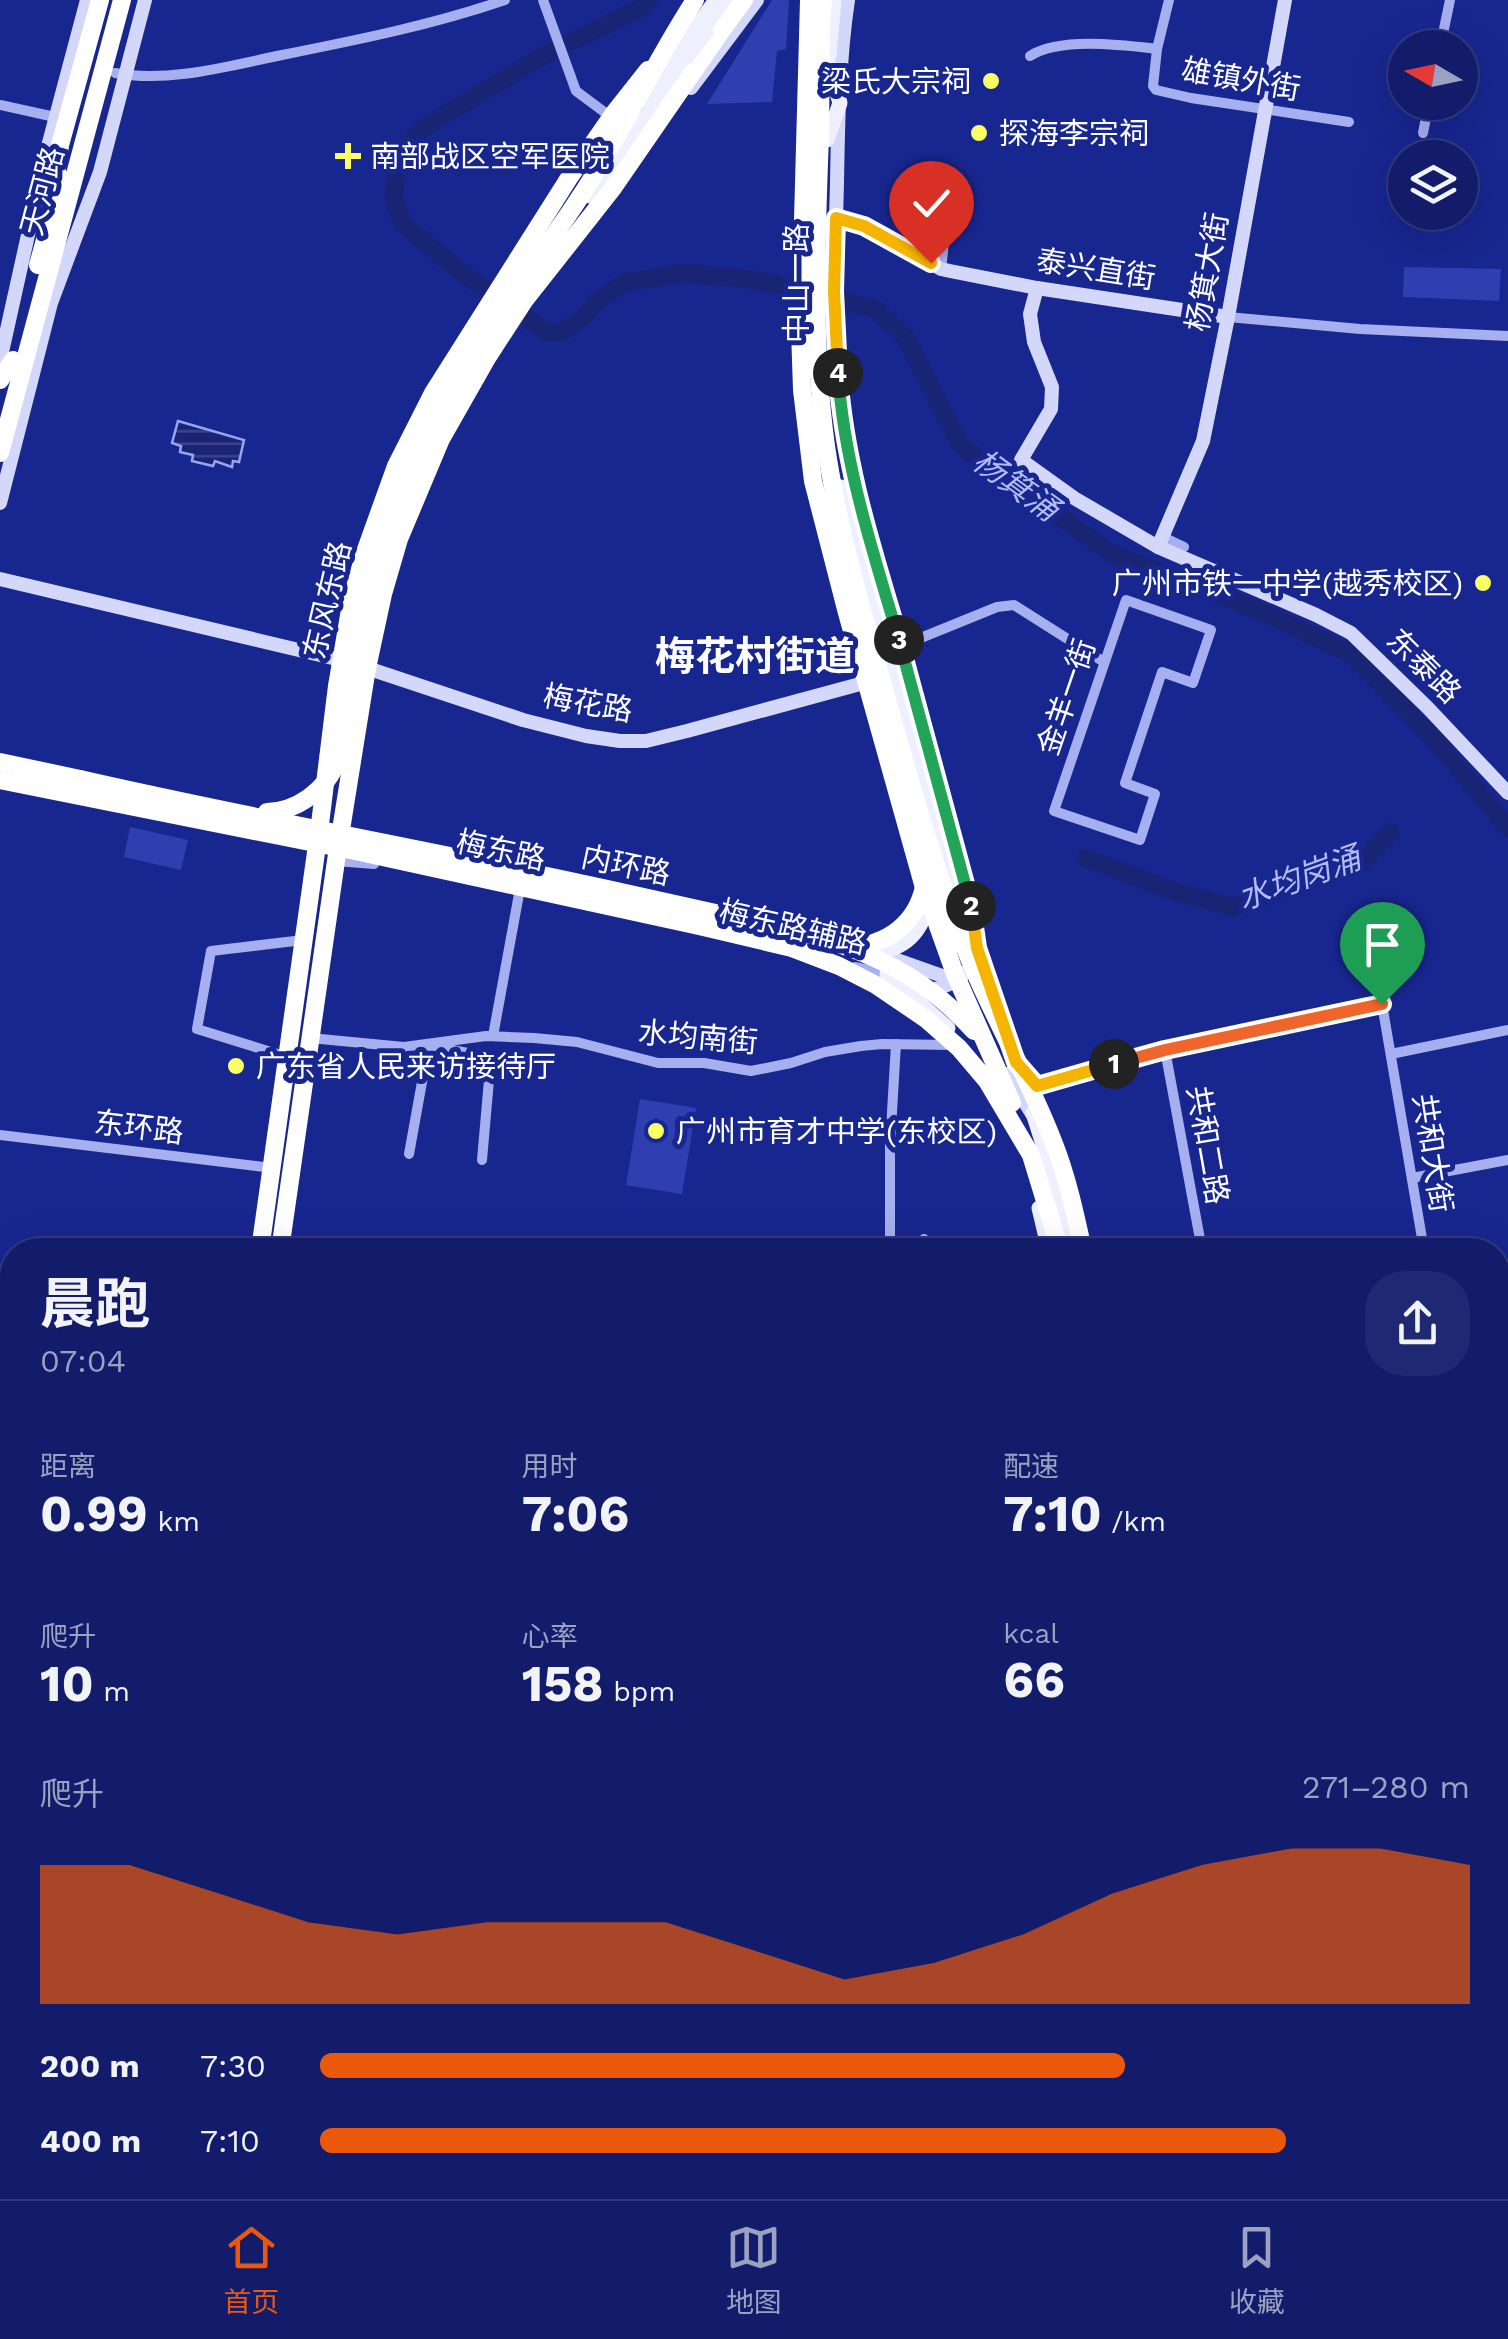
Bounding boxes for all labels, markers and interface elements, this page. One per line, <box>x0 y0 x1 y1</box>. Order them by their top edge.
north arrow <box>1388 30 1478 120</box>
map controls <box>1388 30 1478 230</box>
street label: 雄镇外街 <box>1179 51 1303 107</box>
place label: 梁氏大宗祠 <box>821 64 971 99</box>
marker: 梁氏大宗祠 <box>980 70 1002 92</box>
place label: 探海李宗祠 <box>999 116 1149 151</box>
marker: 探海李宗祠 <box>968 122 990 144</box>
place label: 南部战区空军医院 <box>370 139 610 174</box>
button: layers <box>1388 140 1478 230</box>
street label: 天河路 <box>13 143 71 239</box>
marker: 南部战区空军医院 <box>335 143 361 169</box>
pin <box>889 161 974 264</box>
icon: check <box>904 176 959 231</box>
street label: 杨箕大街 <box>1179 210 1235 334</box>
street label: 中山一路 <box>779 223 814 343</box>
street label: 泰兴直街 <box>1034 242 1158 296</box>
pin: 4 <box>813 348 863 398</box>
text: 4 <box>829 356 847 389</box>
water label: 杨箕涌 <box>966 441 1068 530</box>
street label: 东风东路 <box>296 538 358 662</box>
place label: 广州市铁一中学(越秀校区) <box>1112 566 1463 601</box>
marker: 广州市铁一中学(越秀校区) <box>1472 572 1494 594</box>
pin: 3 <box>874 615 924 665</box>
street label: 东泰路 <box>1380 622 1468 710</box>
text: 3 <box>891 623 907 656</box>
district label: 梅花村街道 <box>655 633 855 680</box>
street label: 金羊一街 <box>1030 635 1102 759</box>
street label: 梅花路 <box>541 678 635 728</box>
street label: 梅东路 <box>453 824 549 876</box>
water label: 水均岗涌 <box>1232 837 1368 918</box>
street label: 内环路 <box>578 839 674 891</box>
pin: 2 <box>946 881 996 931</box>
text: 2 <box>963 889 979 922</box>
street label: 梅东路辅路 <box>716 893 870 961</box>
pin <box>1340 902 1425 1005</box>
icon: arrive <box>1355 917 1410 972</box>
street label: 水均南街 <box>637 1014 759 1060</box>
pin: 1 <box>1089 1039 1139 1089</box>
text: 1 <box>1108 1047 1120 1080</box>
place label: 广东省人民来访接待厅 <box>256 1049 556 1084</box>
marker: 广东省人民来访接待厅 <box>225 1055 247 1077</box>
street label: 共和二路 <box>1180 1083 1236 1207</box>
street label: 共和大街 <box>1406 1091 1460 1215</box>
street label: 东环路 <box>92 1104 186 1150</box>
place label: 广州市育才中学(东校区) <box>676 1114 997 1149</box>
marker: 广州市育才中学(东校区) <box>645 1120 667 1142</box>
button: share <box>1365 1271 1470 1376</box>
text: 晨跑 <box>40 1272 150 1336</box>
text: 07:04 <box>40 1342 126 1380</box>
text: 距离 <box>40 1450 96 1483</box>
text: 用时 <box>522 1450 578 1483</box>
text: 配速 <box>1003 1450 1059 1483</box>
text: 0.99 <box>40 1484 148 1543</box>
text: 7:06 <box>522 1484 629 1543</box>
text: 7:10 <box>1003 1484 1102 1543</box>
text: km <box>148 1505 200 1538</box>
text: /km <box>1102 1505 1166 1538</box>
text: kcal <box>1003 1617 1059 1650</box>
text: 爬升 <box>40 1620 96 1653</box>
text: 心率 <box>522 1620 578 1653</box>
text: 66 <box>1003 1650 1065 1709</box>
text: 10 <box>40 1654 94 1713</box>
text: 158 <box>522 1654 604 1713</box>
text: m <box>94 1675 130 1708</box>
text: bpm <box>604 1675 675 1708</box>
text: 271–280 m <box>1302 1768 1470 1806</box>
text: 爬升 <box>40 1775 104 1813</box>
text: 200 m <box>40 2047 140 2085</box>
text: 7:30 <box>200 2047 266 2085</box>
text: 400 m <box>40 2122 141 2160</box>
text: 7:10 <box>200 2122 260 2160</box>
tab: 首页 <box>223 2220 279 2320</box>
tab: 地图 <box>726 2220 782 2320</box>
tab: 收藏 <box>1229 2220 1285 2320</box>

